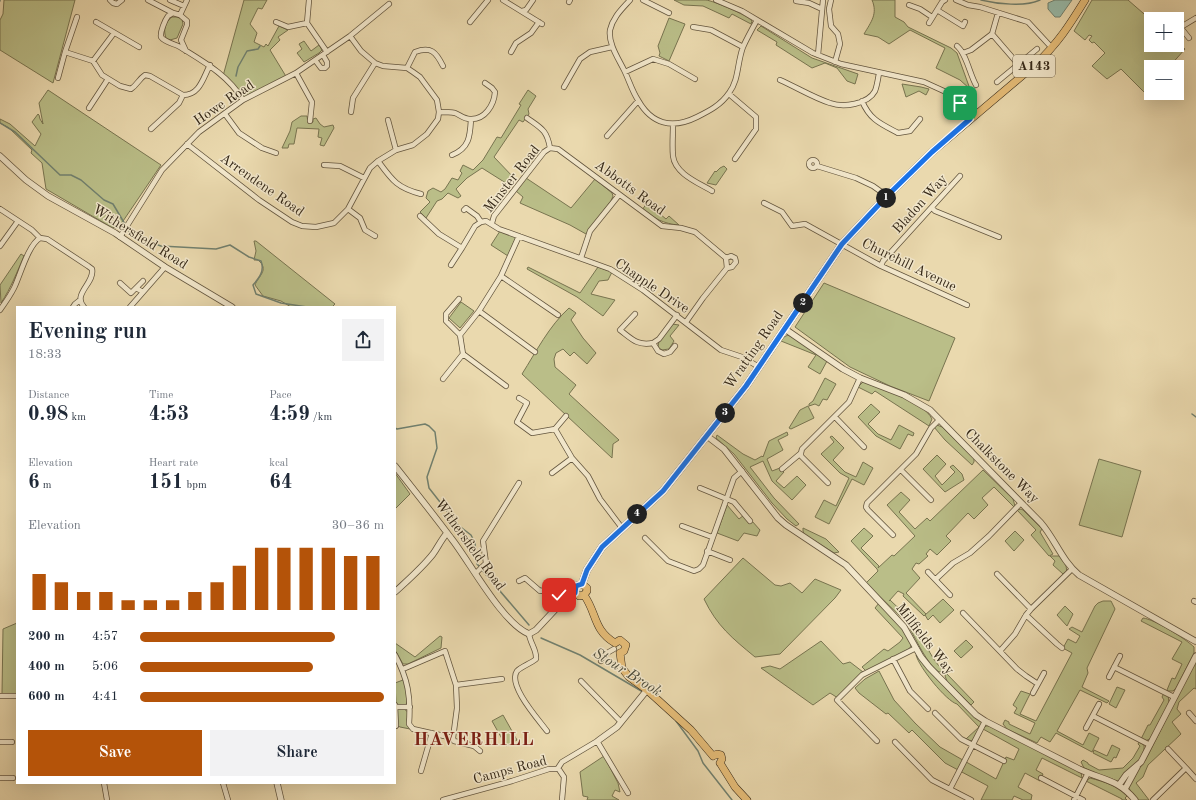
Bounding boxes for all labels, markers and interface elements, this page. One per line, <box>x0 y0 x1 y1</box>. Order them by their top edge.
map controls <box>1144 12 1184 100</box>
button: + <box>1144 12 1184 52</box>
road number: A143 <box>1013 55 1055 77</box>
button: − <box>1144 60 1184 100</box>
street label: Howe Road <box>191 78 257 128</box>
pin <box>943 86 977 120</box>
icon: arrive <box>949 92 971 114</box>
street label: Minster Road <box>481 143 543 215</box>
street label: Arrendene Road <box>217 151 307 219</box>
street label: Abbotts Road <box>592 158 668 218</box>
street label: Bladon Way <box>890 171 950 236</box>
pin: 1 <box>876 188 896 208</box>
text: 1 <box>883 192 889 203</box>
street label: Withersfield Road <box>90 202 190 272</box>
street label: Churchill Avenue <box>859 236 959 294</box>
street label: Chapple Drive <box>612 256 692 316</box>
pin: 2 <box>793 293 813 313</box>
text: 2 <box>800 297 806 308</box>
street label: Wratting Road <box>722 309 786 391</box>
button: share <box>342 319 384 361</box>
text: Evening run <box>28 321 147 343</box>
text: 18:33 <box>28 348 62 361</box>
text: Distance <box>28 390 69 401</box>
text: Time <box>149 390 173 401</box>
text: Pace <box>269 390 292 401</box>
pin: 3 <box>715 403 735 423</box>
text: 0.98 <box>28 405 68 425</box>
text: 4:53 <box>149 405 189 425</box>
text: 4:59 <box>269 405 310 425</box>
text: 3 <box>722 407 728 418</box>
text: km <box>68 412 86 423</box>
text: /km <box>310 412 332 423</box>
street label: Chalkstone Way <box>962 426 1042 506</box>
text: Elevation <box>28 458 73 469</box>
text: Heart rate <box>149 458 198 469</box>
text: kcal <box>269 458 288 469</box>
text: 6 <box>28 473 40 493</box>
text: 151 <box>149 473 183 493</box>
text: 64 <box>269 473 293 493</box>
text: m <box>40 480 51 491</box>
text: bpm <box>183 480 207 491</box>
street label: Withersfield Road <box>432 497 508 593</box>
pin: 4 <box>627 504 647 524</box>
text: 4 <box>634 508 640 519</box>
text: Elevation <box>28 519 81 532</box>
text: 30–36 m <box>332 519 384 532</box>
pin <box>542 578 576 612</box>
icon: check <box>548 584 570 606</box>
street label: Millfields Way <box>893 601 957 678</box>
text: 200 m <box>28 630 65 643</box>
text: 4:57 <box>92 630 118 643</box>
water label: Stour Brook <box>590 646 664 700</box>
text: 400 m <box>28 660 65 673</box>
text: 5:06 <box>92 660 118 673</box>
text: 600 m <box>28 690 65 703</box>
text: 4:41 <box>92 690 118 703</box>
button: Save <box>28 730 202 776</box>
button: Share <box>210 730 384 776</box>
district label: HAVERHILL <box>413 731 535 749</box>
street label: Camps Road <box>472 753 548 787</box>

